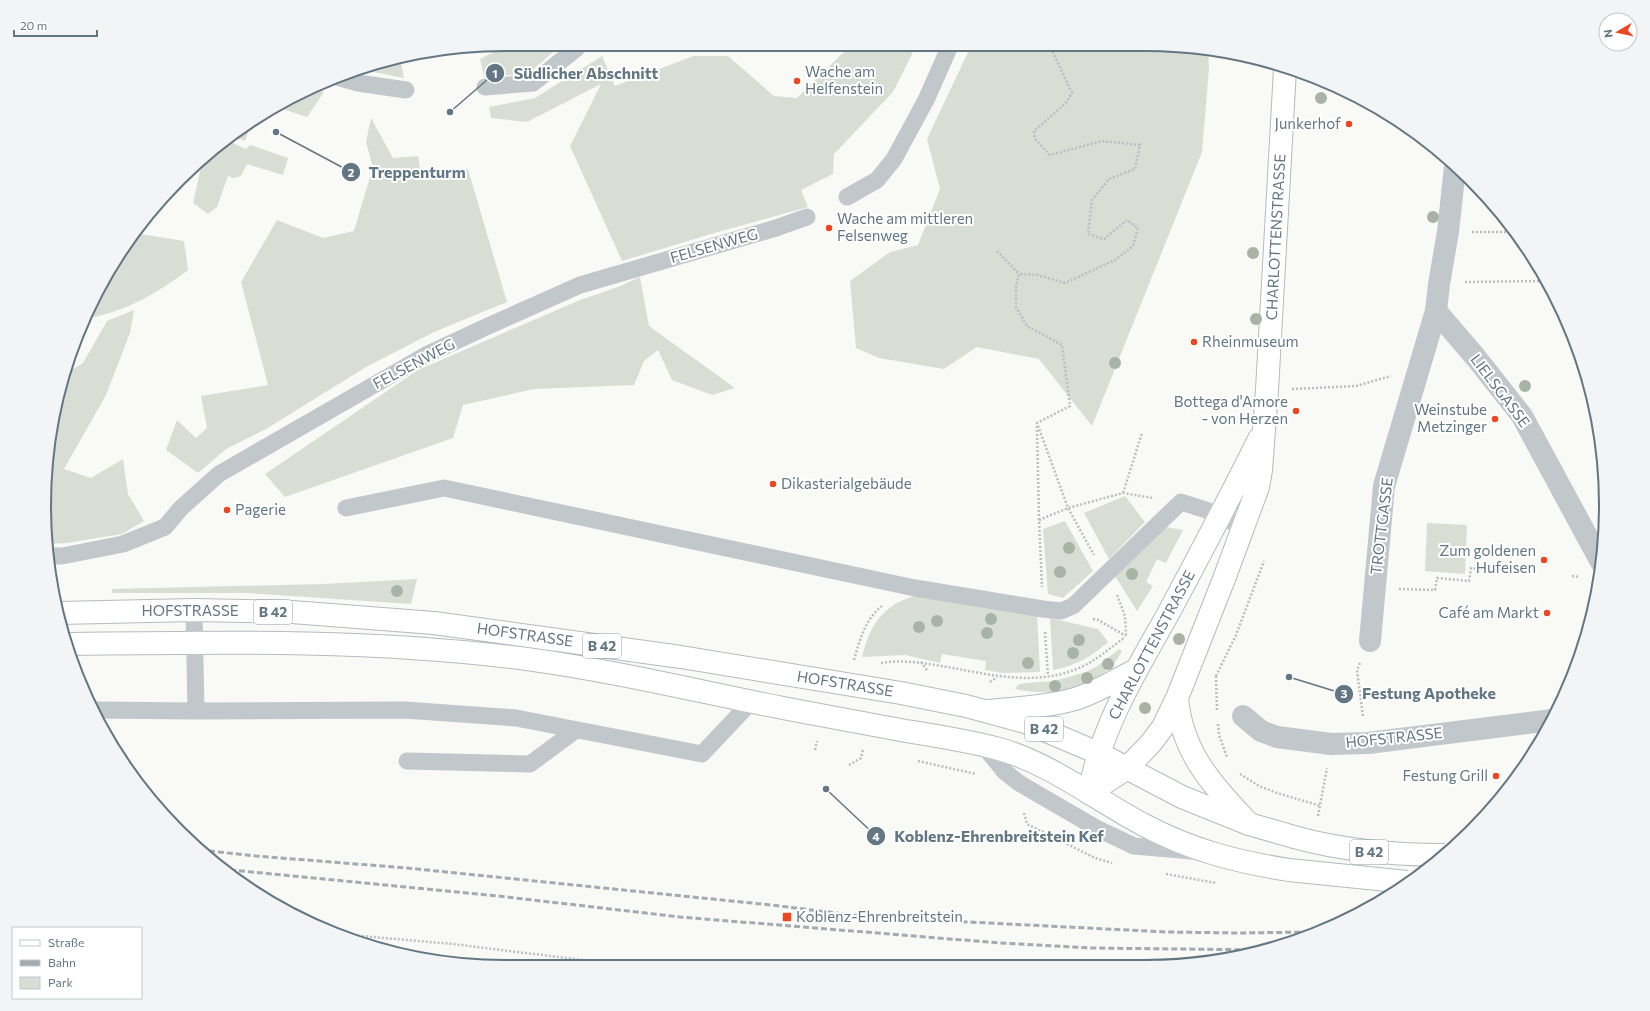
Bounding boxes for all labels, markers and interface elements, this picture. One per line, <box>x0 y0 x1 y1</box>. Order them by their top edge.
scale bar <box>14 12 97 38</box>
north arrow <box>1598 12 1638 52</box>
text: 20 m <box>20 18 47 32</box>
text: N <box>1601 29 1615 39</box>
callout: Südlicher Abschnitt <box>485 59 666 87</box>
place label: Wache am Helfenstein <box>805 62 883 97</box>
text: Südlicher Abschnitt <box>514 63 658 82</box>
text: 1 <box>492 66 498 80</box>
marker: Wache am Helfenstein <box>792 76 802 86</box>
place label: Junkerhof <box>1275 114 1341 132</box>
marker: Junkerhof <box>1344 119 1354 129</box>
street label: CHARLOTTENSTRASSE <box>1262 153 1288 321</box>
callout: Treppenturm <box>341 158 474 186</box>
text: Treppenturm <box>368 162 466 181</box>
text: 2 <box>348 165 355 179</box>
place label: Wache am mittleren Felsenweg <box>837 209 973 244</box>
marker: Wache am mittleren Felsenweg <box>824 223 834 233</box>
street label: FELSENWEG <box>668 224 760 266</box>
place label: Rheinmuseum <box>1202 332 1299 350</box>
street label: FELSENWEG <box>369 334 458 392</box>
marker: Rheinmuseum <box>1189 337 1199 347</box>
street label: LIELSGASSE <box>1467 350 1534 431</box>
place label: Bottega d'Amore - von Herzen <box>1174 392 1288 427</box>
place label: Weinstube Metzinger <box>1414 400 1487 435</box>
marker: Bottega d'Amore - von Herzen <box>1291 406 1301 416</box>
marker: Weinstube Metzinger <box>1490 414 1500 424</box>
place label: Dikasterialgebäude <box>781 474 912 492</box>
street label: TROTTGASSE <box>1366 476 1396 576</box>
marker: Dikasterialgebäude <box>768 479 778 489</box>
place label: Pagerie <box>235 500 286 518</box>
marker: Pagerie <box>222 505 232 515</box>
place label: Zum goldenen Hufeisen <box>1439 541 1536 576</box>
marker: Zum goldenen Hufeisen <box>1539 555 1549 565</box>
street label: CHARLOTTENSTRASSE <box>1104 567 1198 722</box>
road number: B 42 <box>254 600 292 624</box>
street label: HOFSTRASSE <box>141 601 239 619</box>
place label: Café am Markt <box>1438 603 1539 621</box>
marker: Café am Markt <box>1542 608 1552 618</box>
street label: HOFSTRASSE <box>476 618 575 650</box>
road number: B 42 <box>583 634 621 658</box>
street label: HOFSTRASSE <box>796 667 895 700</box>
callout: Festung Apotheke <box>1334 680 1504 708</box>
text: Festung Apotheke <box>1362 683 1496 702</box>
text: 3 <box>1341 686 1348 700</box>
road number: B 42 <box>1025 717 1063 741</box>
street label: HOFSTRASSE <box>1345 723 1443 751</box>
place label: Festung Grill <box>1402 766 1488 784</box>
marker: Festung Grill <box>1491 771 1501 781</box>
callout: Koblenz-Ehrenbreitstein Kef <box>866 822 1112 850</box>
text: Koblenz-Ehrenbreitstein Kef <box>894 826 1104 845</box>
text: 4 <box>872 829 880 843</box>
road number: B 42 <box>1350 840 1388 864</box>
place label: Koblenz-Ehrenbreitstein <box>796 907 963 925</box>
marker: Koblenz-Ehrenbreitstein <box>781 911 793 923</box>
legend <box>12 927 142 999</box>
text: Straße <box>48 935 84 949</box>
text: Bahn <box>48 955 76 969</box>
text: Park <box>48 975 74 989</box>

